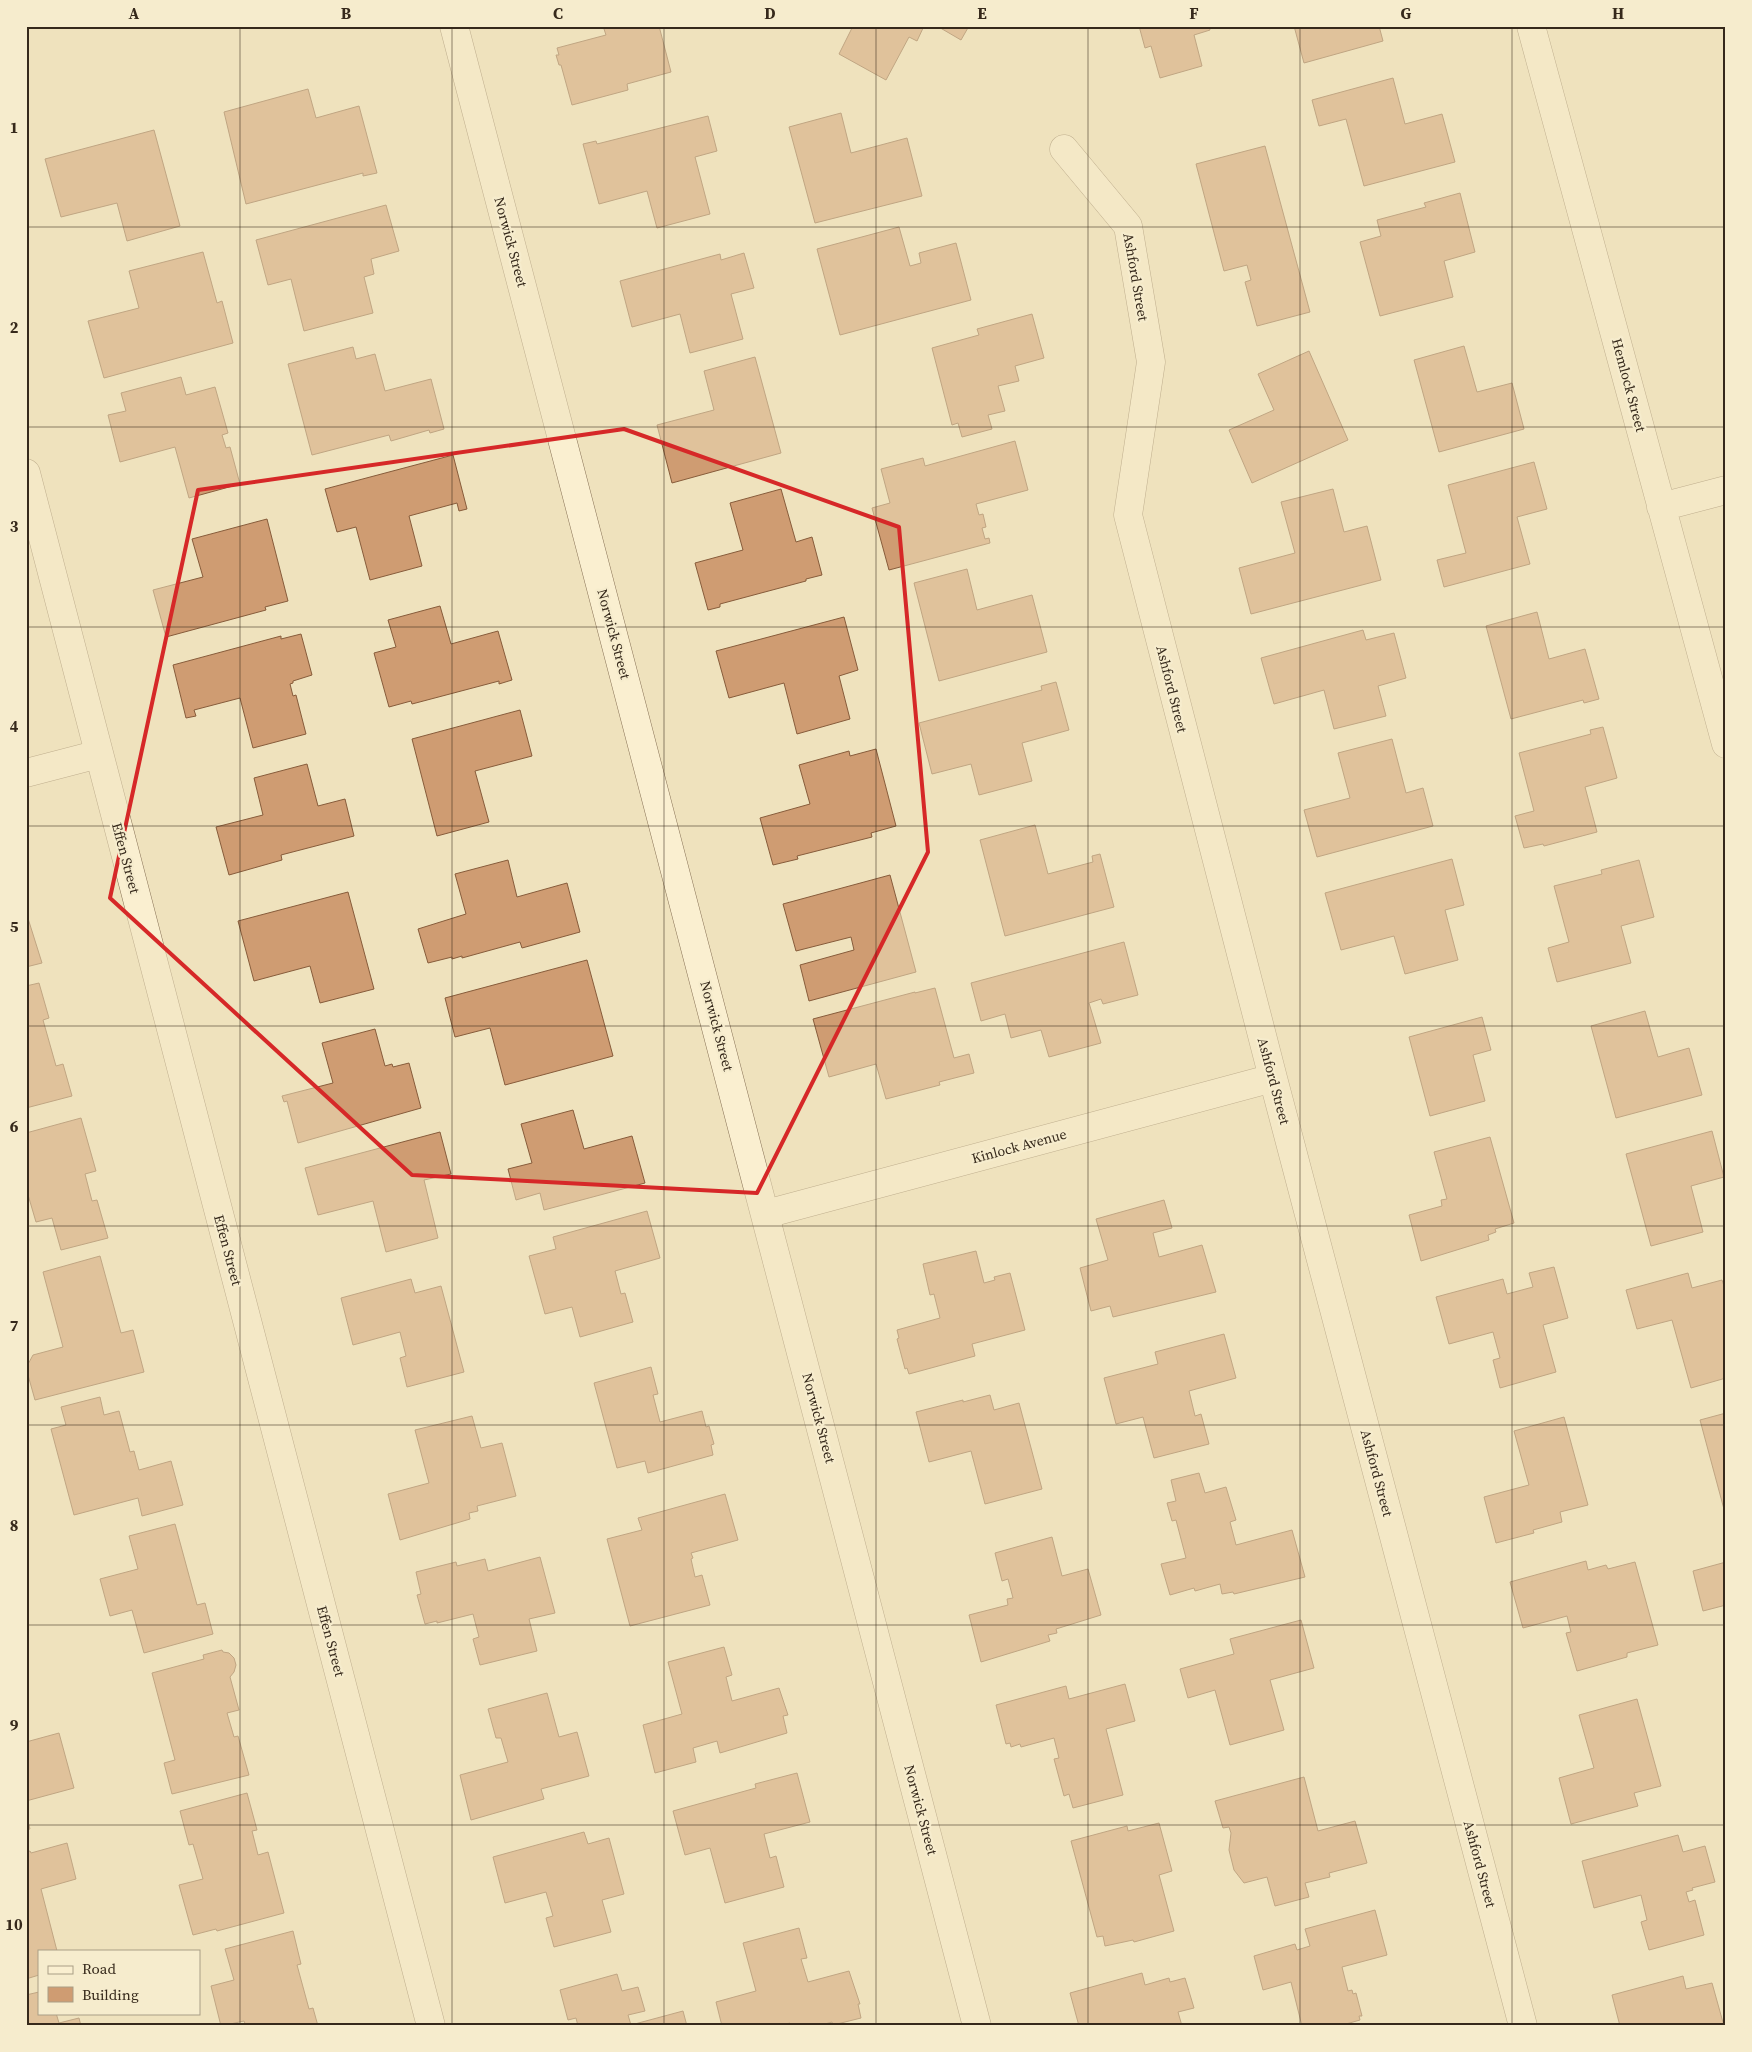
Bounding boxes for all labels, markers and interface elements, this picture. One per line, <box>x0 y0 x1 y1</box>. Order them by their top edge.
text: A <box>129 2 140 24</box>
text: B <box>341 2 352 24</box>
text: C <box>553 2 563 24</box>
text: D <box>764 2 776 24</box>
text: E <box>977 2 987 24</box>
text: F <box>1189 2 1199 24</box>
text: G <box>1401 2 1412 24</box>
text: H <box>1612 2 1624 24</box>
text: 1 <box>10 116 18 138</box>
street label: Norwick Street <box>489 195 533 290</box>
street label: Ashford Street <box>1118 231 1154 323</box>
text: 2 <box>10 316 19 338</box>
street label: Hemlock Street <box>1607 336 1651 434</box>
text: 3 <box>10 515 19 537</box>
street label: Norwick Street <box>592 587 636 682</box>
street label: Ashford Street <box>1152 643 1193 735</box>
text: 4 <box>10 715 19 737</box>
street label: Effen Street <box>107 820 145 896</box>
text: 5 <box>10 915 19 937</box>
street label: Norwick Street <box>695 979 739 1074</box>
street label: Ashford Street <box>1253 1035 1295 1127</box>
text: 6 <box>10 1115 19 1137</box>
street label: Kinlock Avenue <box>969 1124 1069 1168</box>
street label: Effen Street <box>209 1212 247 1288</box>
text: 7 <box>10 1314 19 1336</box>
street label: Norwick Street <box>797 1371 841 1466</box>
street label: Ashford Street <box>1356 1427 1398 1519</box>
text: 8 <box>10 1514 18 1536</box>
street label: Effen Street <box>312 1603 350 1679</box>
text: 9 <box>10 1714 19 1736</box>
street label: Norwick Street <box>899 1763 943 1858</box>
street label: Ashford Street <box>1459 1818 1501 1910</box>
text: 10 <box>5 1913 23 1935</box>
legend <box>38 1950 200 2014</box>
text: Road <box>82 1958 116 1979</box>
text: Building <box>82 1984 139 2005</box>

